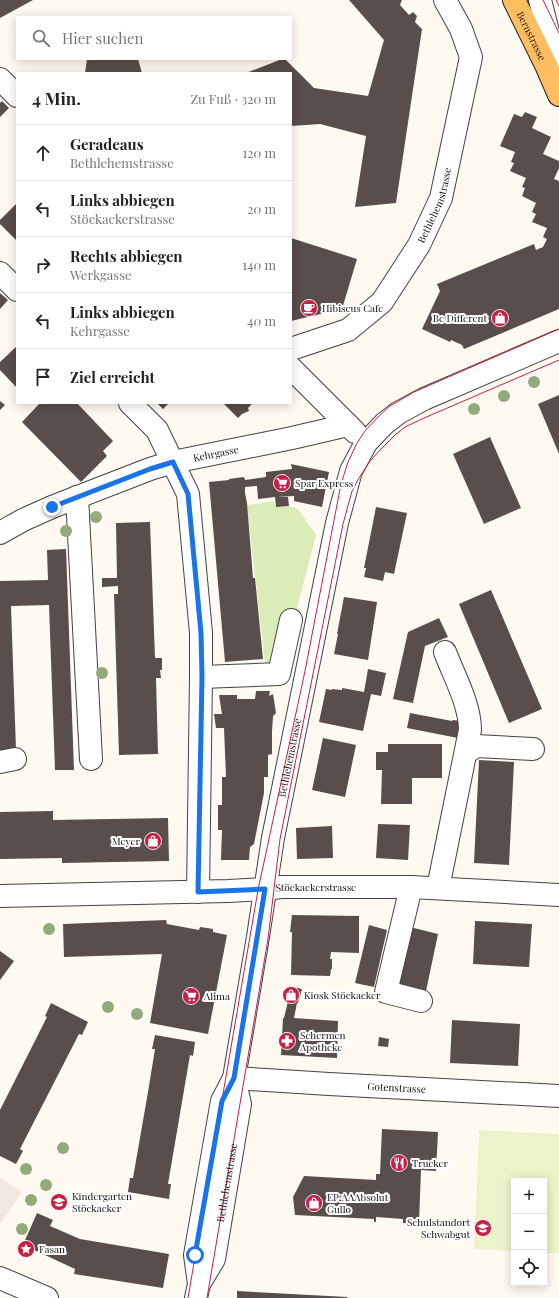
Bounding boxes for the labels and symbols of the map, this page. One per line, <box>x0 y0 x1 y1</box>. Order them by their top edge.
street label: Bernstrasse <box>514 9 550 63</box>
street label: Bethlehemstrasse <box>414 166 454 245</box>
cafe icon: Hibiscus Cafe <box>299 298 319 318</box>
place label: Hibiscus Cafe <box>322 301 383 315</box>
shop icon: Be Different <box>490 308 510 328</box>
place label: Be Different <box>433 311 487 325</box>
street label: Kehrgasse <box>192 442 240 465</box>
supermarket icon: Spar Express <box>272 473 292 493</box>
place label: Spar Express <box>295 476 353 490</box>
route end <box>43 498 61 516</box>
street label: Bethlehemstrasse <box>275 717 304 798</box>
shop icon: Meyer <box>143 831 163 851</box>
place label: Meyer <box>112 834 141 848</box>
street label: Stöckackerstrasse <box>275 880 356 895</box>
shop icon: Kiosk Stöckacker <box>281 985 301 1005</box>
supermarket icon: Alima <box>181 986 201 1006</box>
place label: Kiosk Stöckacker <box>304 988 381 1002</box>
place label: Alima <box>203 989 230 1003</box>
place label: Schermen Apotheke <box>299 1028 346 1054</box>
pharmacy icon: Schermen Apotheke <box>277 1031 297 1051</box>
street label: Gotenstrasse <box>367 1079 426 1096</box>
street label: Bethlehemstrasse <box>213 1142 240 1223</box>
restaurant icon: Trucker <box>389 1153 409 1173</box>
place label: Trucker <box>412 1156 449 1170</box>
place label: Kindergarten Stöckacker <box>72 1189 132 1215</box>
place label: EP:AAAbsolut Gullo <box>327 1190 389 1216</box>
school or university icon: Kindergarten Stöckacker <box>49 1192 69 1212</box>
shop icon: EP:AAAbsolut Gullo <box>304 1193 324 1213</box>
place label: Schulstandort Schwabgut <box>407 1215 470 1241</box>
school or university icon: Schulstandort Schwabgut <box>473 1218 493 1238</box>
place icon: Fasan <box>16 1239 36 1259</box>
place label: Fasan <box>39 1242 65 1256</box>
route start <box>186 1246 204 1264</box>

